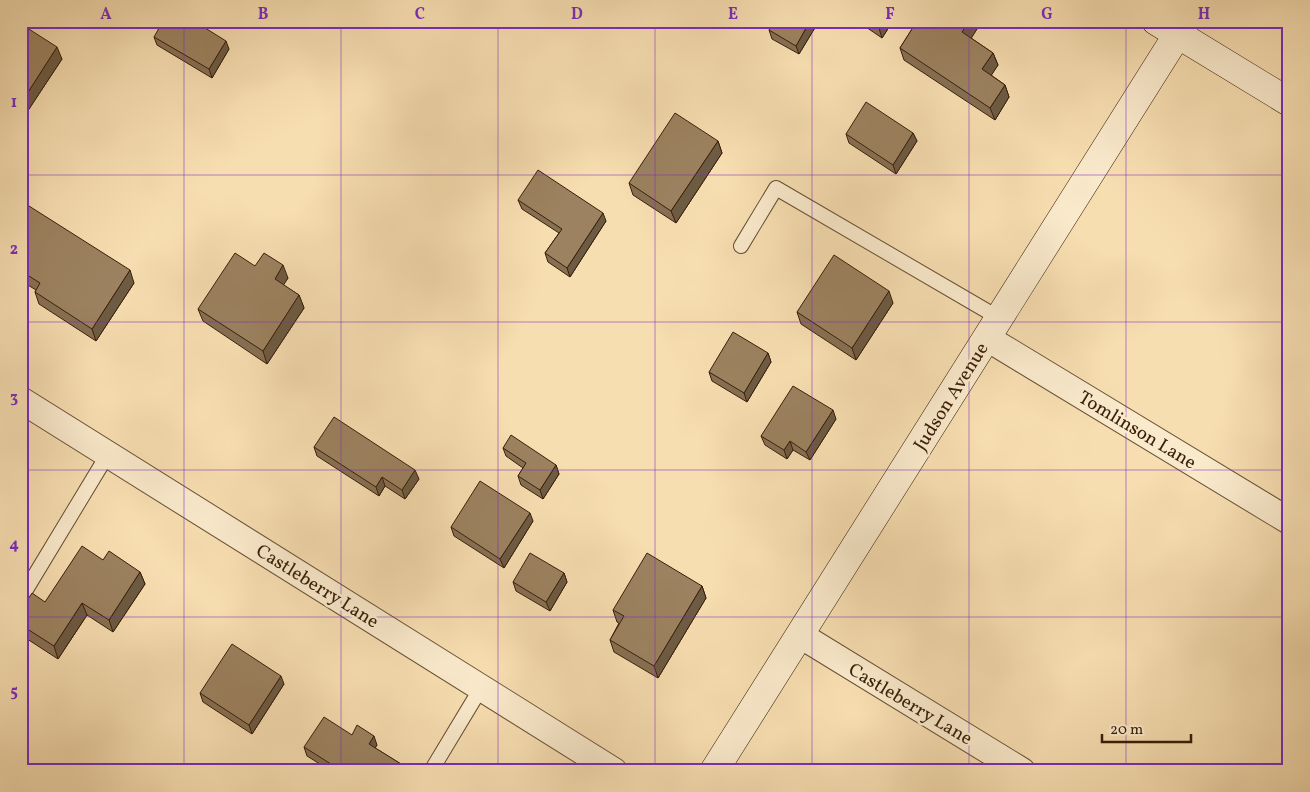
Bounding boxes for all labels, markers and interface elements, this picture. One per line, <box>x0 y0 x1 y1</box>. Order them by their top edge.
text: A <box>100 4 112 26</box>
text: B <box>258 4 269 26</box>
text: C <box>415 4 425 26</box>
text: D <box>571 4 583 26</box>
text: E <box>728 4 738 26</box>
text: F <box>885 4 895 26</box>
text: G <box>1041 4 1053 26</box>
text: H <box>1198 4 1210 26</box>
text: 1 <box>11 92 17 114</box>
text: 2 <box>10 239 18 261</box>
street label: Judson Avenue <box>908 338 995 456</box>
street label: Tomlinson Lane <box>1073 385 1201 476</box>
text: 3 <box>10 387 18 409</box>
text: 4 <box>9 534 19 556</box>
street label: Castleberry Lane <box>250 538 383 635</box>
street label: Castleberry Lane <box>843 657 977 752</box>
text: 5 <box>10 681 18 703</box>
scale bar <box>1102 712 1191 744</box>
text: 20 m <box>1110 720 1143 741</box>

